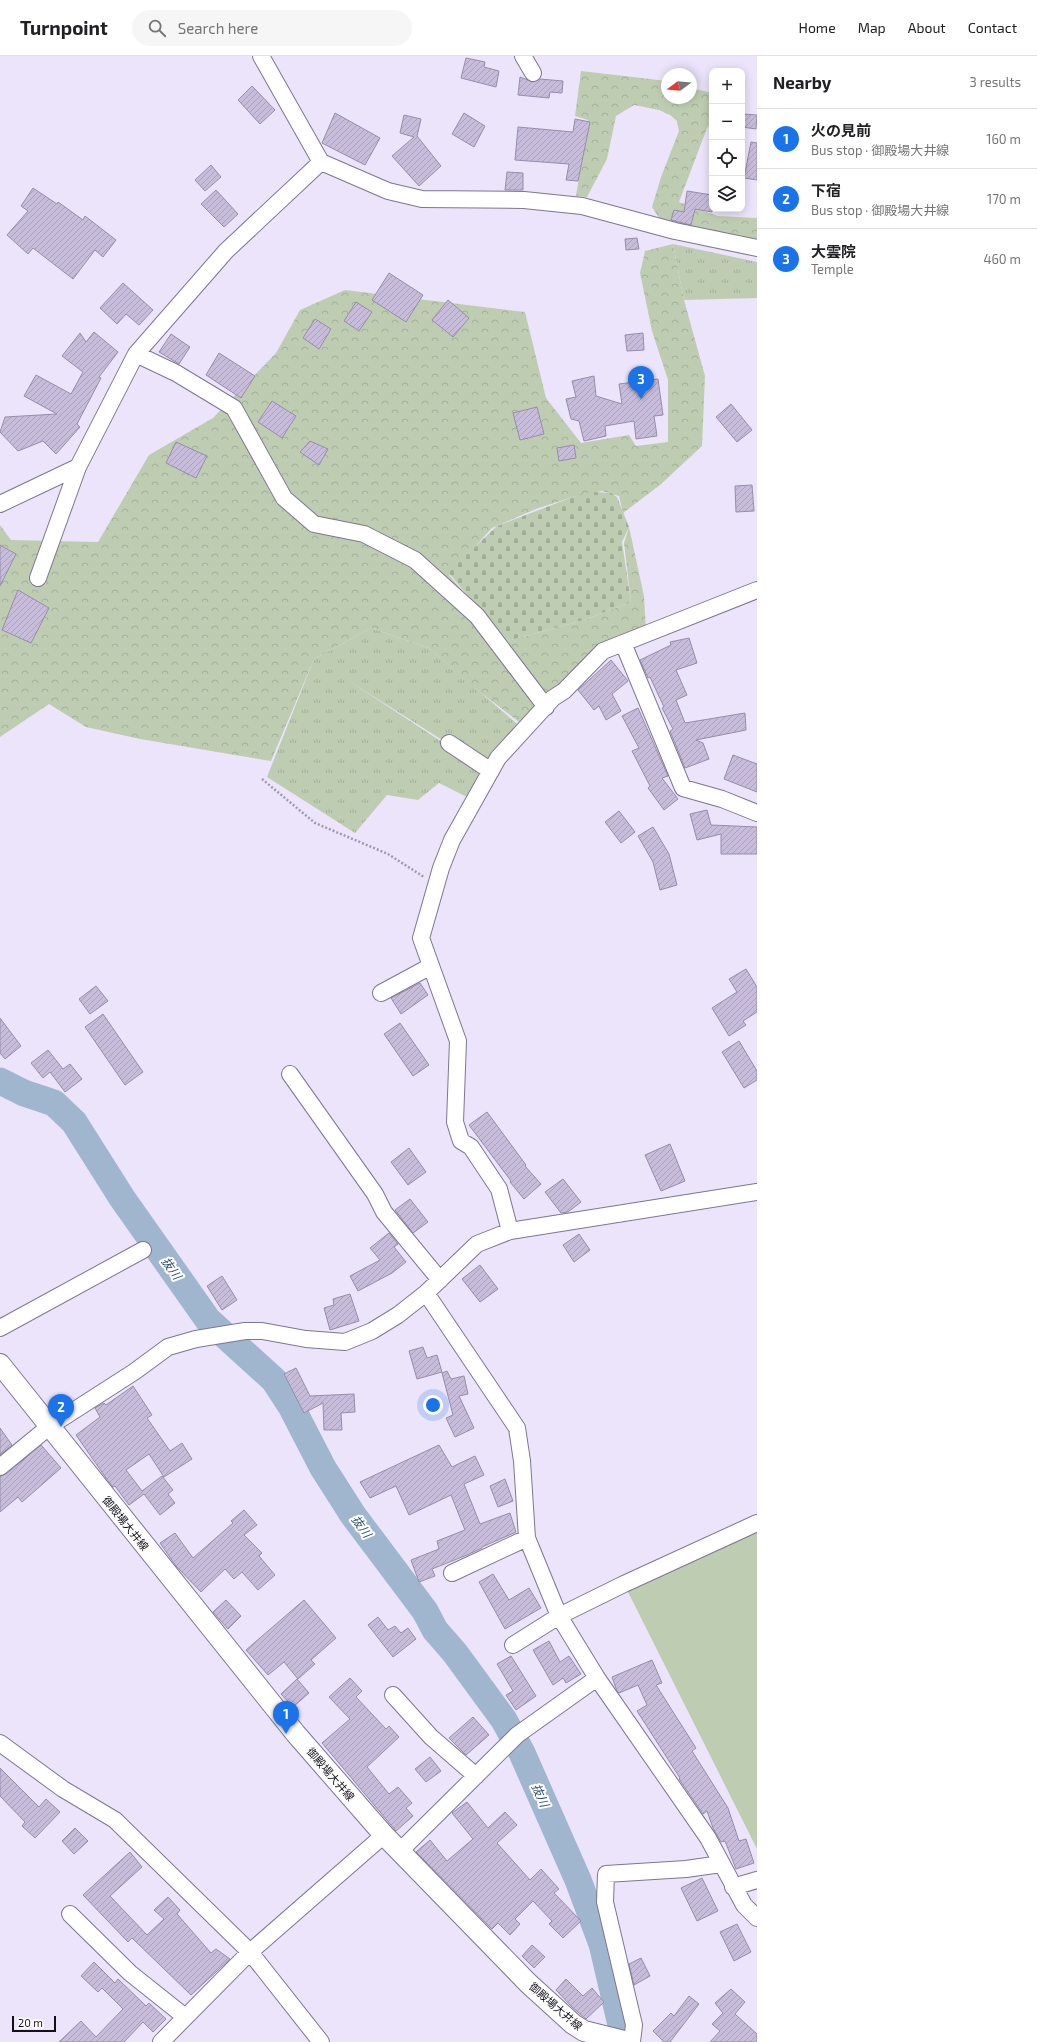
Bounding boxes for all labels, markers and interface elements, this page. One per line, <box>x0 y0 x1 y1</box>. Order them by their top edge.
search box <box>132 10 412 46</box>
text: Turnpoint <box>20 16 108 39</box>
icon: search <box>146 17 168 39</box>
text: Search here <box>178 19 258 37</box>
text: Home <box>799 19 836 36</box>
text: Map <box>858 19 886 36</box>
text: About <box>908 19 946 36</box>
text: Contact <box>968 19 1017 36</box>
north arrow <box>661 68 697 104</box>
map controls <box>709 68 745 212</box>
button: + <box>709 68 745 104</box>
text: Nearby <box>773 72 831 92</box>
text: 3 results <box>970 74 1021 90</box>
button: − <box>709 104 745 140</box>
text: 火の見前 <box>811 121 871 139</box>
text: 1 <box>783 131 789 147</box>
text: 160 m <box>986 131 1021 147</box>
button: locate <box>709 140 745 176</box>
text: Bus stop · 御殿場大井線 <box>811 142 949 158</box>
button: layers <box>709 176 745 212</box>
text: 下宿 <box>811 181 841 199</box>
text: 2 <box>782 191 790 207</box>
text: 170 m <box>987 191 1021 207</box>
text: Bus stop · 御殿場大井線 <box>811 202 949 218</box>
text: 大雲院 <box>811 242 856 260</box>
text: 3 <box>782 251 790 267</box>
text: 460 m <box>983 251 1021 267</box>
text: Temple <box>811 261 854 277</box>
pin: 3 <box>628 366 654 399</box>
water label: 抜川 <box>159 1254 186 1283</box>
pin: 2 <box>48 1394 74 1427</box>
your location <box>423 1395 443 1415</box>
street label: 御殿場大井線 <box>100 1492 152 1553</box>
water label: 抜川 <box>349 1512 376 1541</box>
pin: 1 <box>273 1701 299 1734</box>
street label: 御殿場大井線 <box>304 1744 358 1803</box>
water label: 抜川 <box>530 1781 553 1811</box>
street label: 御殿場大井線 <box>526 1979 585 2033</box>
scale bar <box>12 2014 56 2033</box>
text: 20 m <box>18 2016 43 2029</box>

